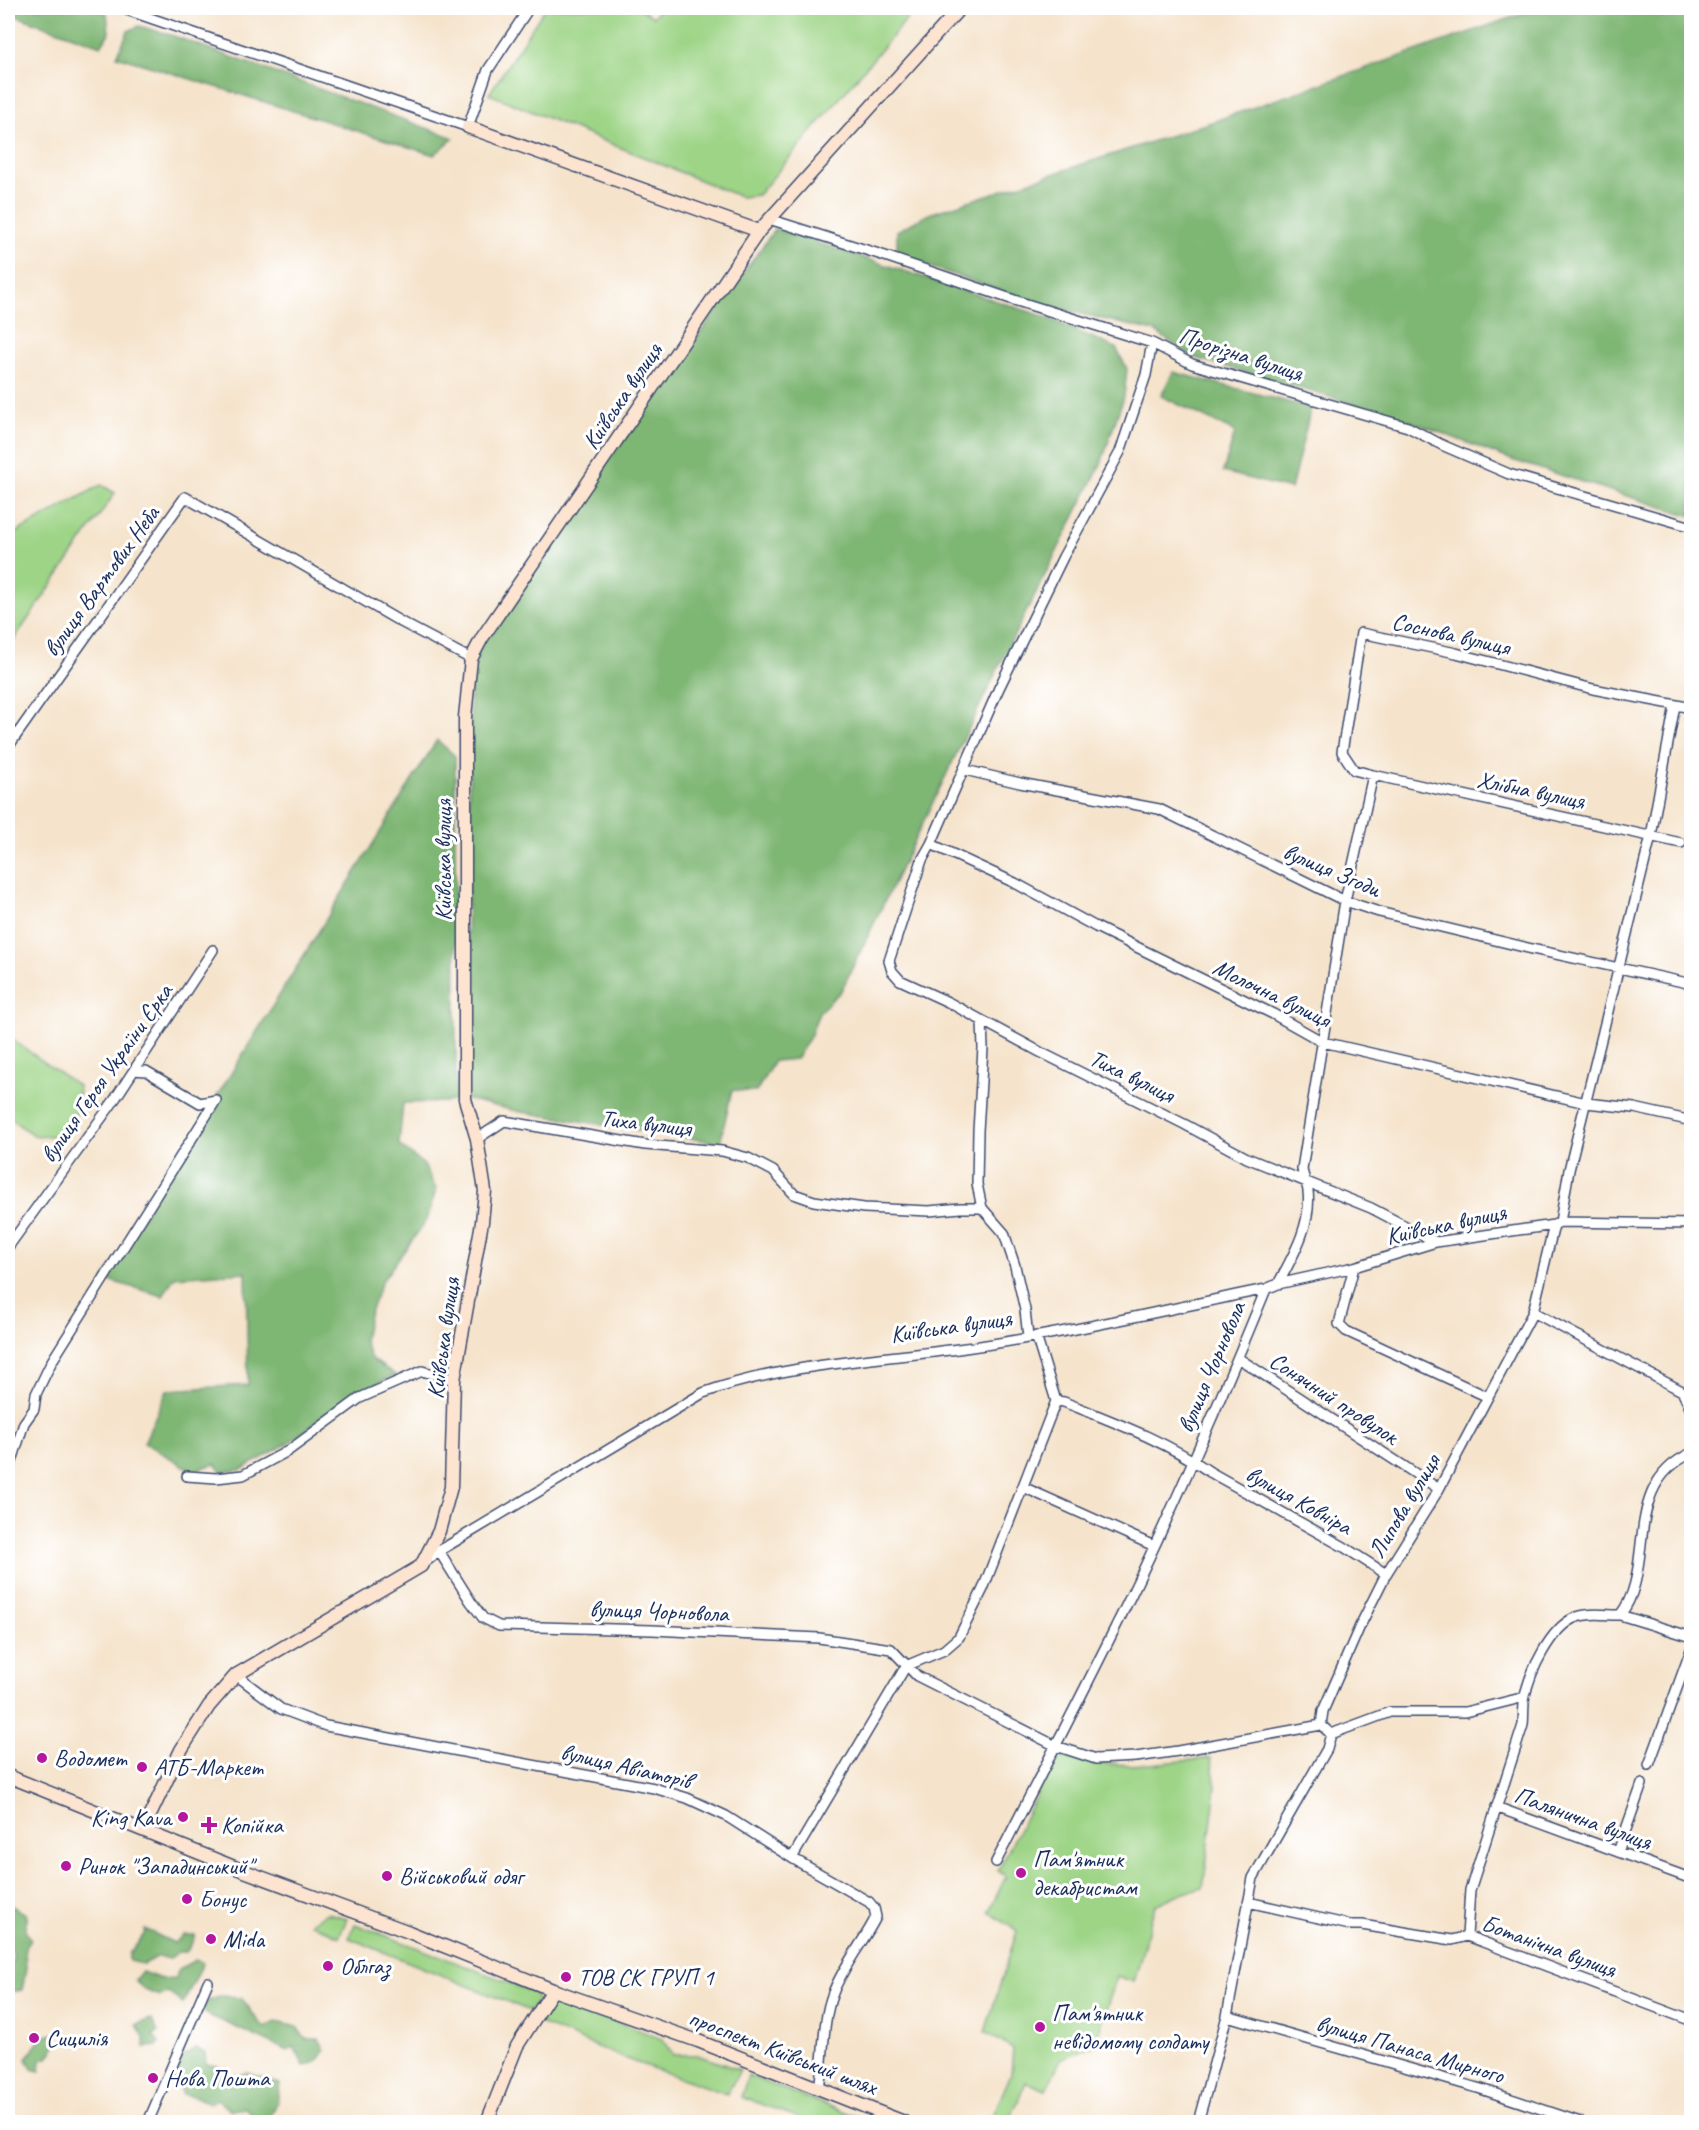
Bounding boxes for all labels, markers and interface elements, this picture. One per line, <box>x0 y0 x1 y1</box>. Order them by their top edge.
street label: Прорізна вулиця <box>1175 320 1308 389</box>
street label: Київська вулиця <box>575 336 669 455</box>
street label: вулиця Вартових Неба <box>36 499 167 662</box>
street label: Соснова вулиця <box>1389 606 1515 663</box>
street label: Хлібна вулиця <box>1474 764 1589 816</box>
street label: Київська вулиця <box>428 798 458 921</box>
street label: вулиця Згоди <box>1279 836 1386 904</box>
street label: Молочна вулиця <box>1208 952 1337 1035</box>
street label: вулиця Героя України Єрка <box>33 977 180 1168</box>
street label: Тиха вулиця <box>1085 1043 1181 1110</box>
street label: Тиха вулиця <box>599 1103 694 1144</box>
street label: Київська вулиця <box>1383 1196 1510 1251</box>
street label: Київська вулиця <box>420 1274 467 1401</box>
street label: вулиця Чорновола <box>1170 1296 1253 1437</box>
street label: Київська вулиця <box>888 1302 1015 1349</box>
street label: Сонячний провулок <box>1264 1345 1406 1452</box>
street label: Липова вулиця <box>1361 1447 1448 1563</box>
street label: вулиця Ковніра <box>1241 1459 1359 1542</box>
street label: вулиця Чорновола <box>589 1594 731 1628</box>
street label: вулиця Авіаторів <box>558 1736 700 1797</box>
place label: Водомет <box>54 1743 127 1773</box>
marker: Водомет <box>35 1751 49 1765</box>
place label: АТБ-Маркет <box>154 1752 264 1782</box>
marker: АТБ-Маркет <box>135 1760 149 1774</box>
street label: Палянична вулиця <box>1510 1779 1657 1857</box>
place label: King Kava <box>91 1802 173 1832</box>
marker: King Kava <box>176 1810 190 1824</box>
place label: Копійка <box>221 1810 284 1840</box>
marker: Копійка <box>202 1818 216 1832</box>
place label: Пам'ятник декабристам <box>1033 1844 1138 1902</box>
place label: Ринок "Западинський" <box>78 1851 258 1881</box>
marker: Ринок "Западинський" <box>59 1859 73 1873</box>
place label: Військовий одяг <box>399 1861 526 1891</box>
marker: Пам'ятник декабристам <box>1014 1866 1028 1880</box>
marker: Військовий одяг <box>380 1869 394 1883</box>
place label: Бонус <box>199 1884 248 1914</box>
marker: Бонус <box>180 1892 194 1906</box>
street label: Ботанічна вулиця <box>1478 1908 1622 1985</box>
place label: Mida <box>223 1924 265 1954</box>
marker: Mida <box>204 1932 218 1946</box>
place label: Облгаз <box>340 1951 392 1982</box>
marker: Облгаз <box>321 1959 335 1973</box>
place label: ТОВ СК ГРУП 1 <box>578 1962 715 1992</box>
marker: ТОВ СК ГРУП 1 <box>559 1970 573 1984</box>
place label: Пам'ятник невідомому солдату <box>1052 1998 1210 2056</box>
street label: проспект Київський шлях <box>685 2002 883 2102</box>
street label: вулиця Панаса Мирного <box>1313 2008 1509 2091</box>
marker: Пам'ятник невідомому солдату <box>1033 2020 1047 2034</box>
place label: Сицилія <box>46 2023 109 2053</box>
marker: Сицилія <box>27 2031 41 2045</box>
place label: Нова Пошта <box>165 2063 271 2093</box>
marker: Нова Пошта <box>146 2071 160 2085</box>

